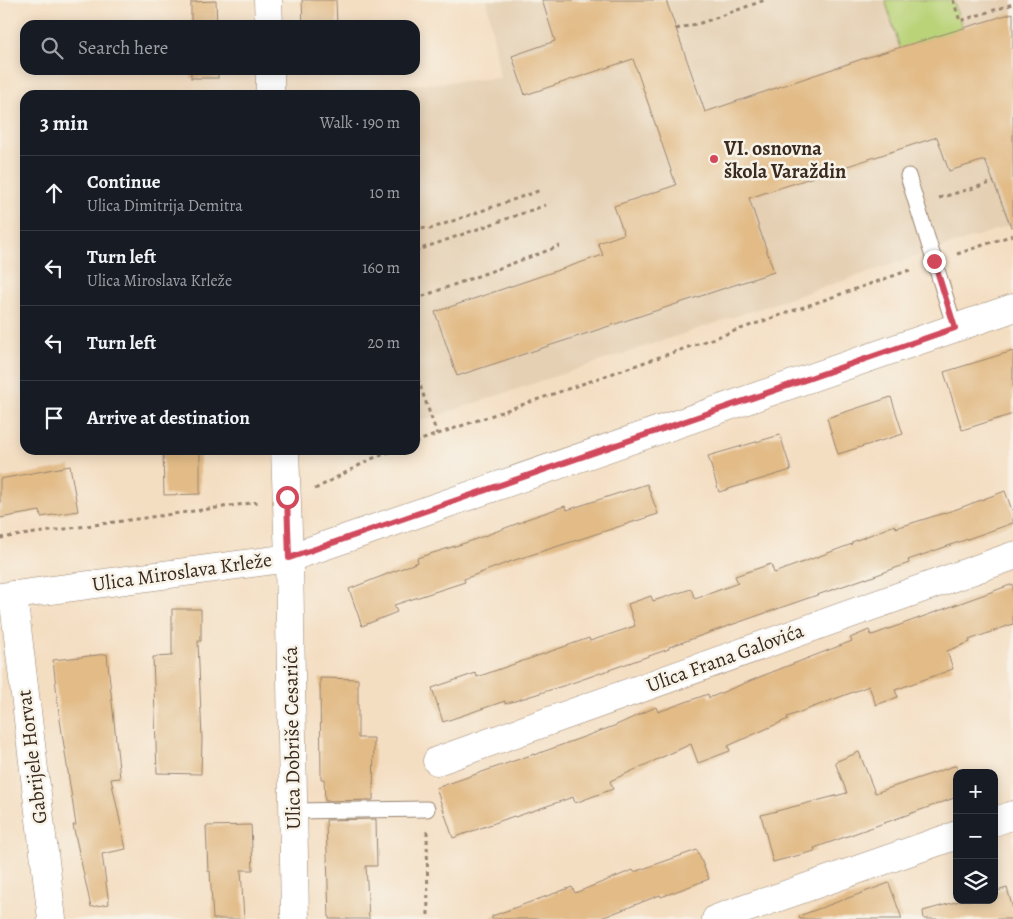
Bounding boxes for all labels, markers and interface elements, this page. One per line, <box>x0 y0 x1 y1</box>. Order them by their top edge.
search box <box>20 20 420 75</box>
icon: search <box>38 34 66 62</box>
text: Search here <box>78 35 168 61</box>
text: 3 min <box>40 109 88 137</box>
text: Walk · 190 m <box>320 112 400 134</box>
place label: VI. osnovna škola Varaždin <box>723 135 846 185</box>
marker: VI. osnovna škola Varaždin <box>708 153 720 165</box>
text: Continue <box>87 169 161 195</box>
icon: ahead <box>40 179 68 207</box>
text: 10 m <box>370 182 400 204</box>
text: Ulica Dimitrija Demitra <box>87 195 243 217</box>
text: Turn left <box>87 244 156 270</box>
route end <box>923 250 946 273</box>
icon: left <box>40 254 68 282</box>
text: 160 m <box>362 257 400 279</box>
text: Ulica Miroslava Krleže <box>87 270 232 292</box>
icon: left <box>40 329 68 357</box>
text: Turn left <box>87 330 156 356</box>
text: 20 m <box>367 332 400 354</box>
icon: arrive <box>40 404 68 432</box>
text: Arrive at destination <box>87 405 250 431</box>
route start <box>276 486 299 509</box>
street label: Ulica Miroslava Krleže <box>90 546 274 598</box>
street label: Ulica Frana Galovića <box>643 617 808 699</box>
street label: Ulica Dobriše Cesarića <box>277 645 307 830</box>
street label: Gabrijele Horvat <box>10 688 54 826</box>
map controls <box>953 769 998 904</box>
button: + <box>953 769 998 814</box>
button: − <box>953 814 998 859</box>
button: layers <box>953 859 998 904</box>

